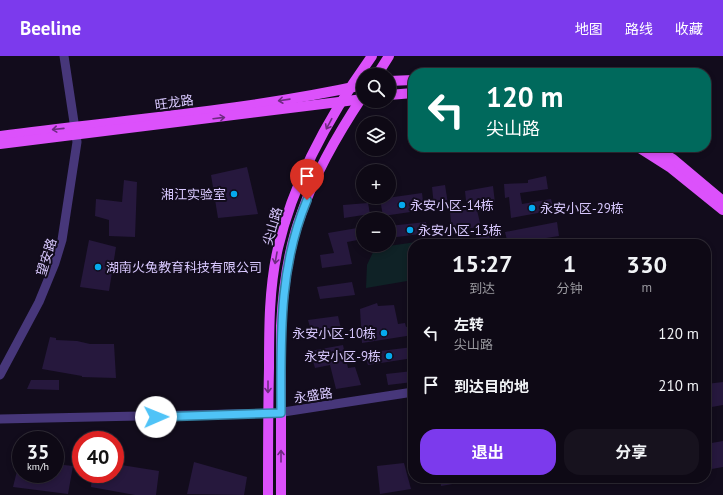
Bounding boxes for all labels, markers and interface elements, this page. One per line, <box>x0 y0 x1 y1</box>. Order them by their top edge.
text: Beeline <box>20 16 81 40</box>
text: 地图 <box>575 20 603 38</box>
text: 路线 <box>625 20 653 38</box>
text: 收藏 <box>675 20 703 38</box>
map controls <box>356 68 396 252</box>
button: search <box>356 68 396 108</box>
text: 120 m <box>486 78 563 115</box>
icon: left <box>420 84 472 136</box>
street label: 旺龙路 <box>154 91 195 114</box>
one-way arrow <box>278 96 291 104</box>
one-way arrow <box>212 114 225 121</box>
button: layers <box>356 116 396 156</box>
text: 尖山路 <box>486 117 540 140</box>
one-way arrow <box>324 118 332 130</box>
one-way arrow <box>52 125 65 133</box>
pin <box>290 159 324 200</box>
button: + <box>356 164 396 204</box>
icon: arrive <box>296 165 318 187</box>
place label: 湘江实验室 <box>161 186 226 203</box>
marker: 湘江实验室 <box>229 189 239 199</box>
place label: 永安小区-14栋 <box>410 197 494 214</box>
marker: 永安小区-14栋 <box>397 200 407 210</box>
place label: 永安小区-29栋 <box>540 200 624 217</box>
marker: 永安小区-29栋 <box>527 203 537 213</box>
street label: 尖山路 <box>259 205 286 247</box>
button: − <box>356 212 396 252</box>
place label: 永安小区-13栋 <box>418 222 502 239</box>
marker: 永安小区-13栋 <box>405 225 415 235</box>
street label: 望安路 <box>33 236 60 278</box>
text: 15:27 <box>452 248 513 279</box>
text: 1 <box>563 248 576 279</box>
text: 330 <box>626 249 667 280</box>
one-way arrow <box>272 251 280 264</box>
place label: 湖南火兔教育科技有限公司 <box>106 259 262 276</box>
marker: 湖南火兔教育科技有限公司 <box>93 262 103 272</box>
text: m <box>641 279 652 296</box>
text: 到达 <box>469 280 495 297</box>
text: 分钟 <box>557 280 583 297</box>
text: 左转 <box>454 315 484 334</box>
icon: left <box>420 322 442 344</box>
text: 120 m <box>658 324 699 343</box>
place label: 永安小区-10栋 <box>292 325 376 342</box>
marker: 永安小区-10栋 <box>379 328 389 338</box>
text: 尖山路 <box>454 336 493 353</box>
place label: 永安小区-9栋 <box>304 348 381 365</box>
marker: 永安小区-9栋 <box>384 351 394 361</box>
icon: arrive <box>420 374 442 396</box>
text: 210 m <box>658 376 699 395</box>
text: 到达目的地 <box>454 377 529 396</box>
one-way arrow <box>265 380 272 393</box>
street label: 永盛路 <box>293 384 334 407</box>
position arrow <box>135 396 177 438</box>
button: 退出 <box>420 429 556 475</box>
button: 分享 <box>564 429 699 475</box>
speed limit sign: 40 <box>72 431 124 483</box>
text: 35 <box>27 439 49 465</box>
one-way arrow <box>277 450 285 463</box>
text: km/h <box>27 460 49 473</box>

